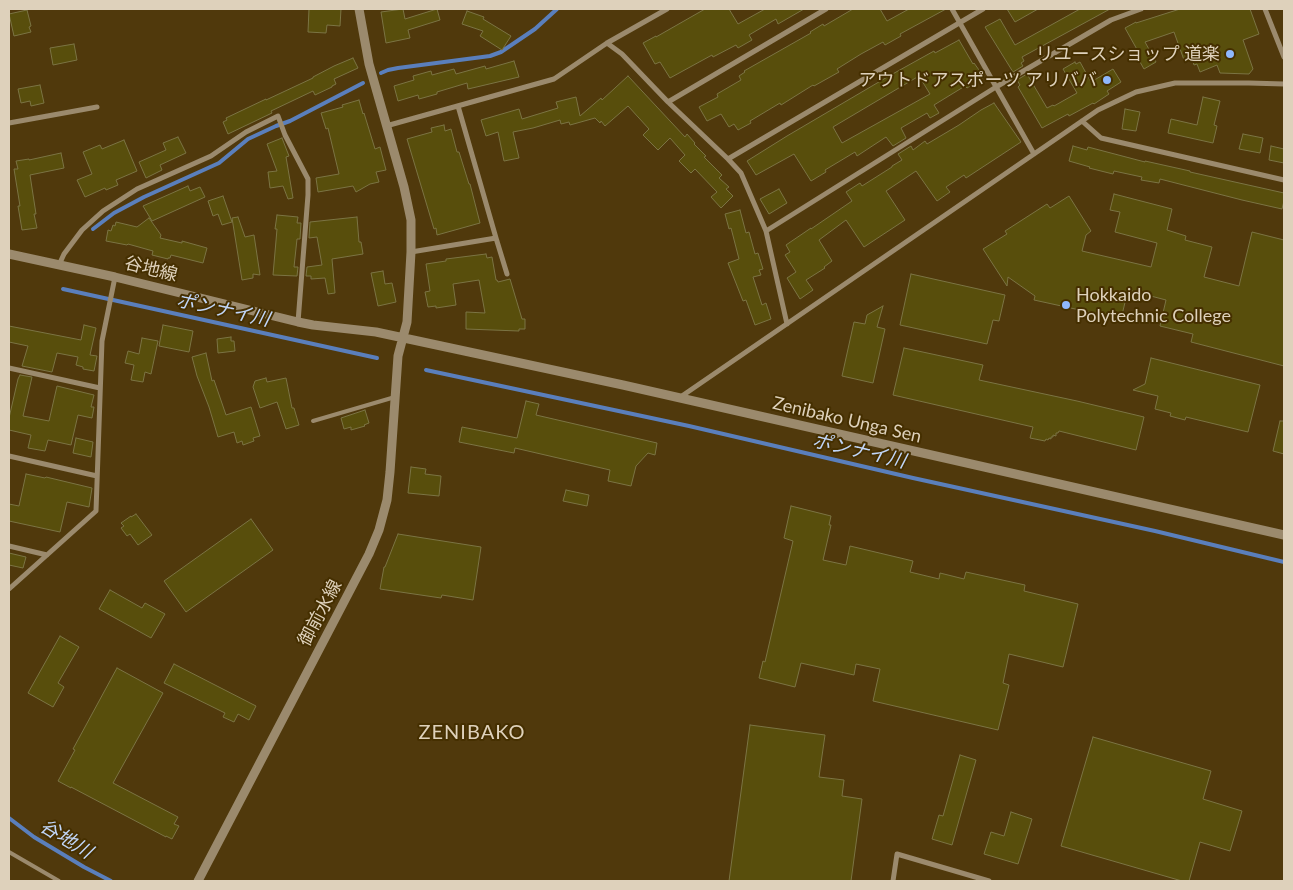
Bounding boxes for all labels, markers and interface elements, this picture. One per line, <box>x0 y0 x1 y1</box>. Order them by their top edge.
place label: リユースショップ 道楽 <box>1035 43 1220 65</box>
marker: リユースショップ 道楽 <box>1224 48 1236 60</box>
place label: アウトドアスポーツ アリババ <box>858 69 1097 91</box>
marker: アウトドアスポーツ アリババ <box>1101 74 1113 86</box>
street label: 谷地線 <box>122 252 180 286</box>
place label: Hokkaido Polytechnic College <box>1076 284 1231 326</box>
water label: ポンナイ川 <box>174 289 272 331</box>
marker: Hokkaido Polytechnic College <box>1060 299 1072 311</box>
street label: Zenibako Unga Sen <box>771 392 923 448</box>
water label: ポンナイ川 <box>810 429 908 473</box>
street label: 御前水線 <box>294 576 346 650</box>
district label: ZENIBAKO <box>417 721 527 745</box>
water label: 谷地川 <box>36 815 96 863</box>

